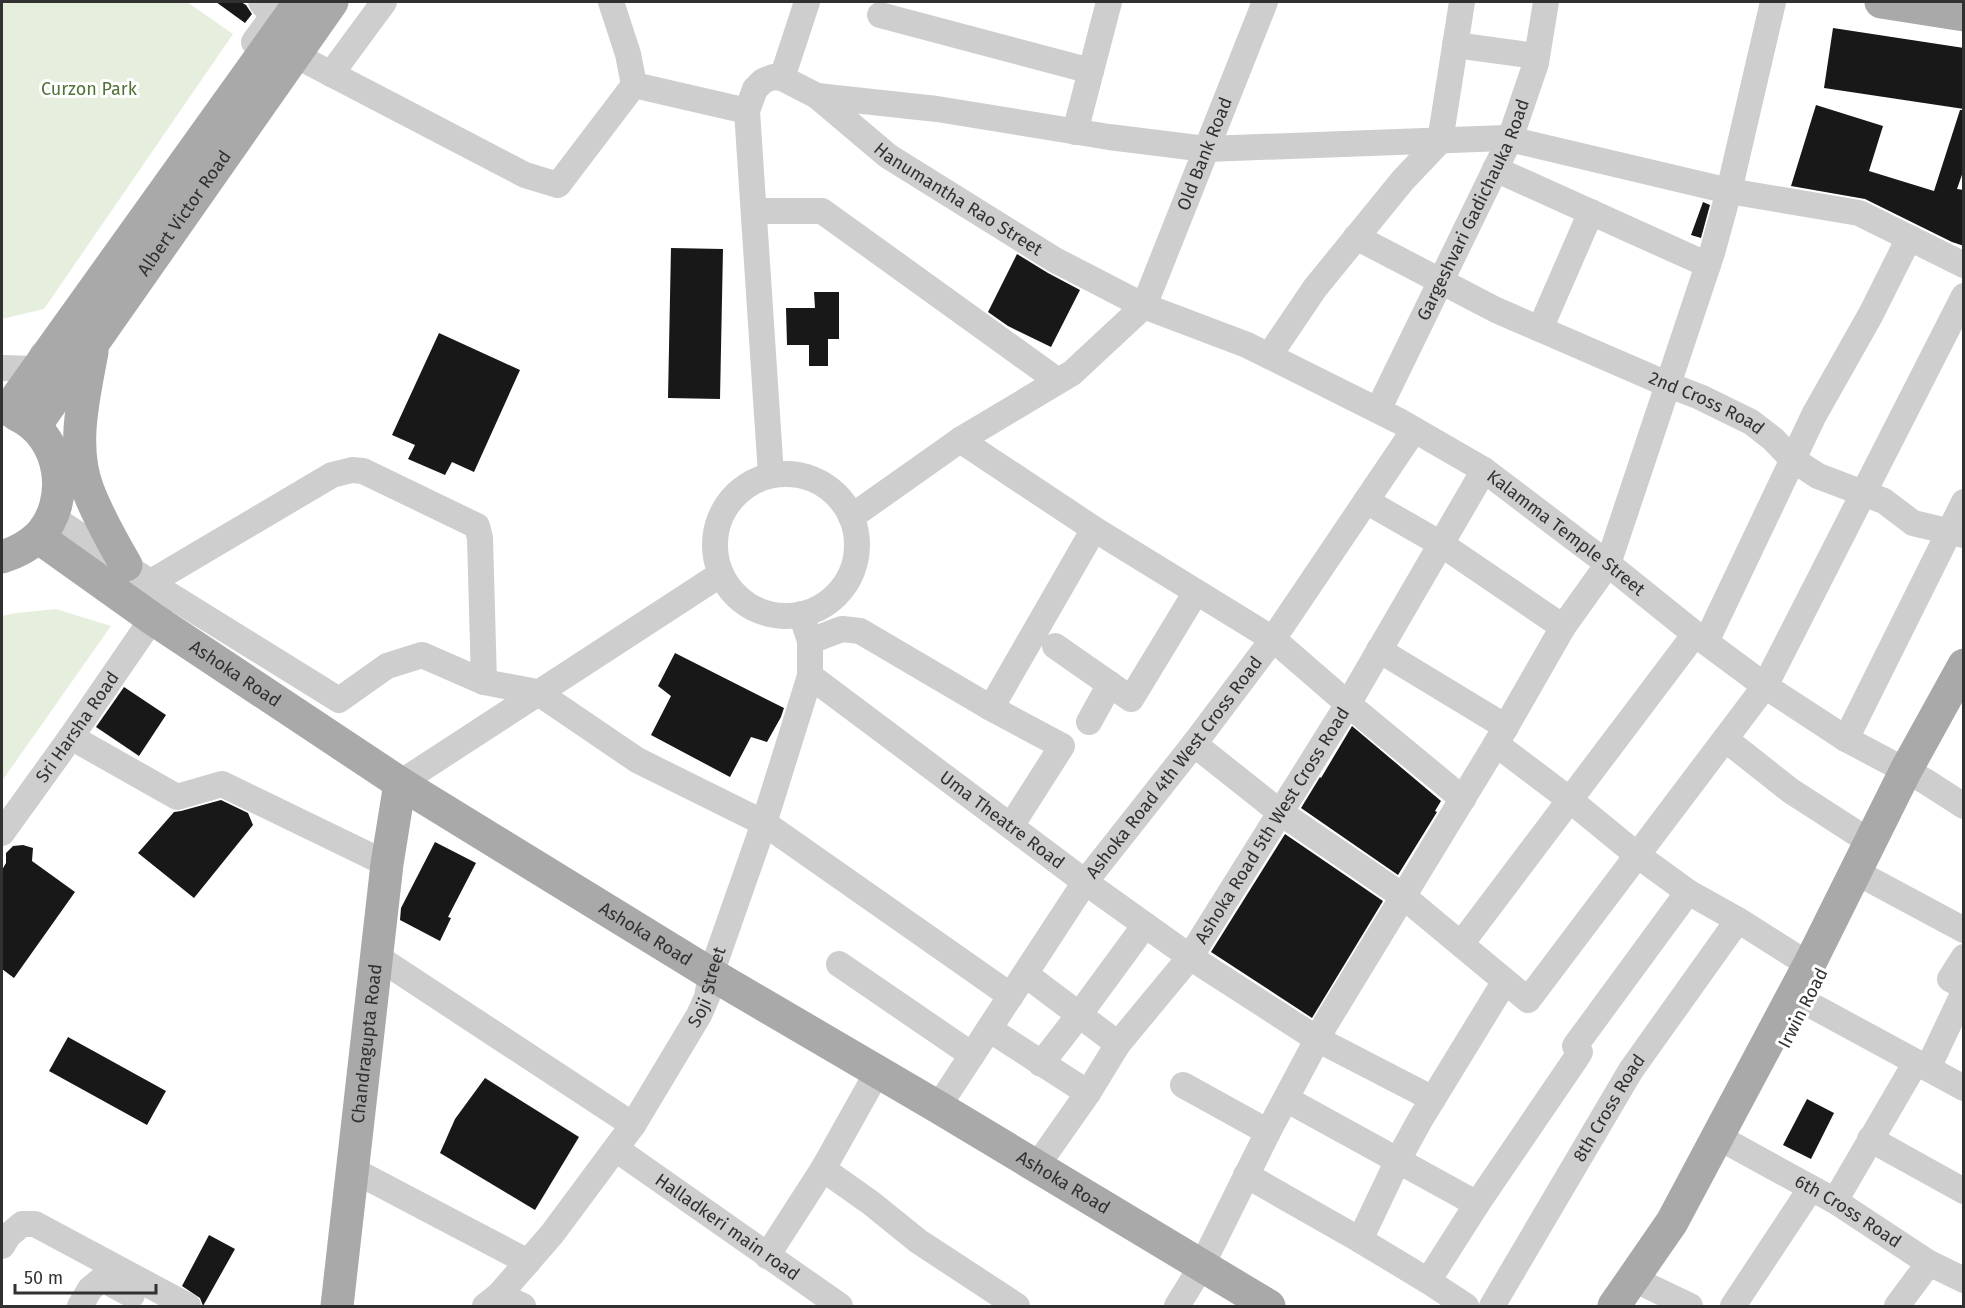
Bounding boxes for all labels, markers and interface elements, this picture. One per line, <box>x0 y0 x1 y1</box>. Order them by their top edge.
park label: Curzon Park <box>41 78 138 100</box>
street label: Old Bank Road <box>1172 94 1237 214</box>
street label: Gargeshvari Gadichauka Road <box>1412 96 1534 324</box>
street label: Hanumantha Rao Street <box>869 138 1047 261</box>
street label: Albert Victor Road <box>133 146 236 280</box>
street label: 2nd Cross Road <box>1646 367 1769 439</box>
street label: Kalamma Temple Street <box>1483 465 1650 601</box>
street label: Ashoka Road <box>186 635 285 712</box>
street label: Ashoka Road 4th West Cross Road <box>1081 652 1267 883</box>
street label: Sri Harsha Road <box>31 667 124 787</box>
street label: Ashoka Road 5th West Cross Road <box>1190 703 1354 948</box>
street label: Uma Theatre Road <box>935 766 1069 874</box>
street label: Ashoka Road <box>595 897 696 971</box>
street label: Soji Street <box>683 943 731 1032</box>
street label: Chandragupta Road <box>347 963 387 1125</box>
street label: Irwin Road <box>1773 964 1833 1052</box>
street label: 8th Cross Road <box>1568 1050 1650 1166</box>
street label: Ashoka Road <box>1013 1146 1114 1219</box>
street label: Halladkeri main road <box>651 1169 804 1285</box>
street label: 6th Cross Road <box>1791 1170 1905 1253</box>
scale bar <box>15 1257 156 1295</box>
text: 50 m <box>24 1267 63 1289</box>

